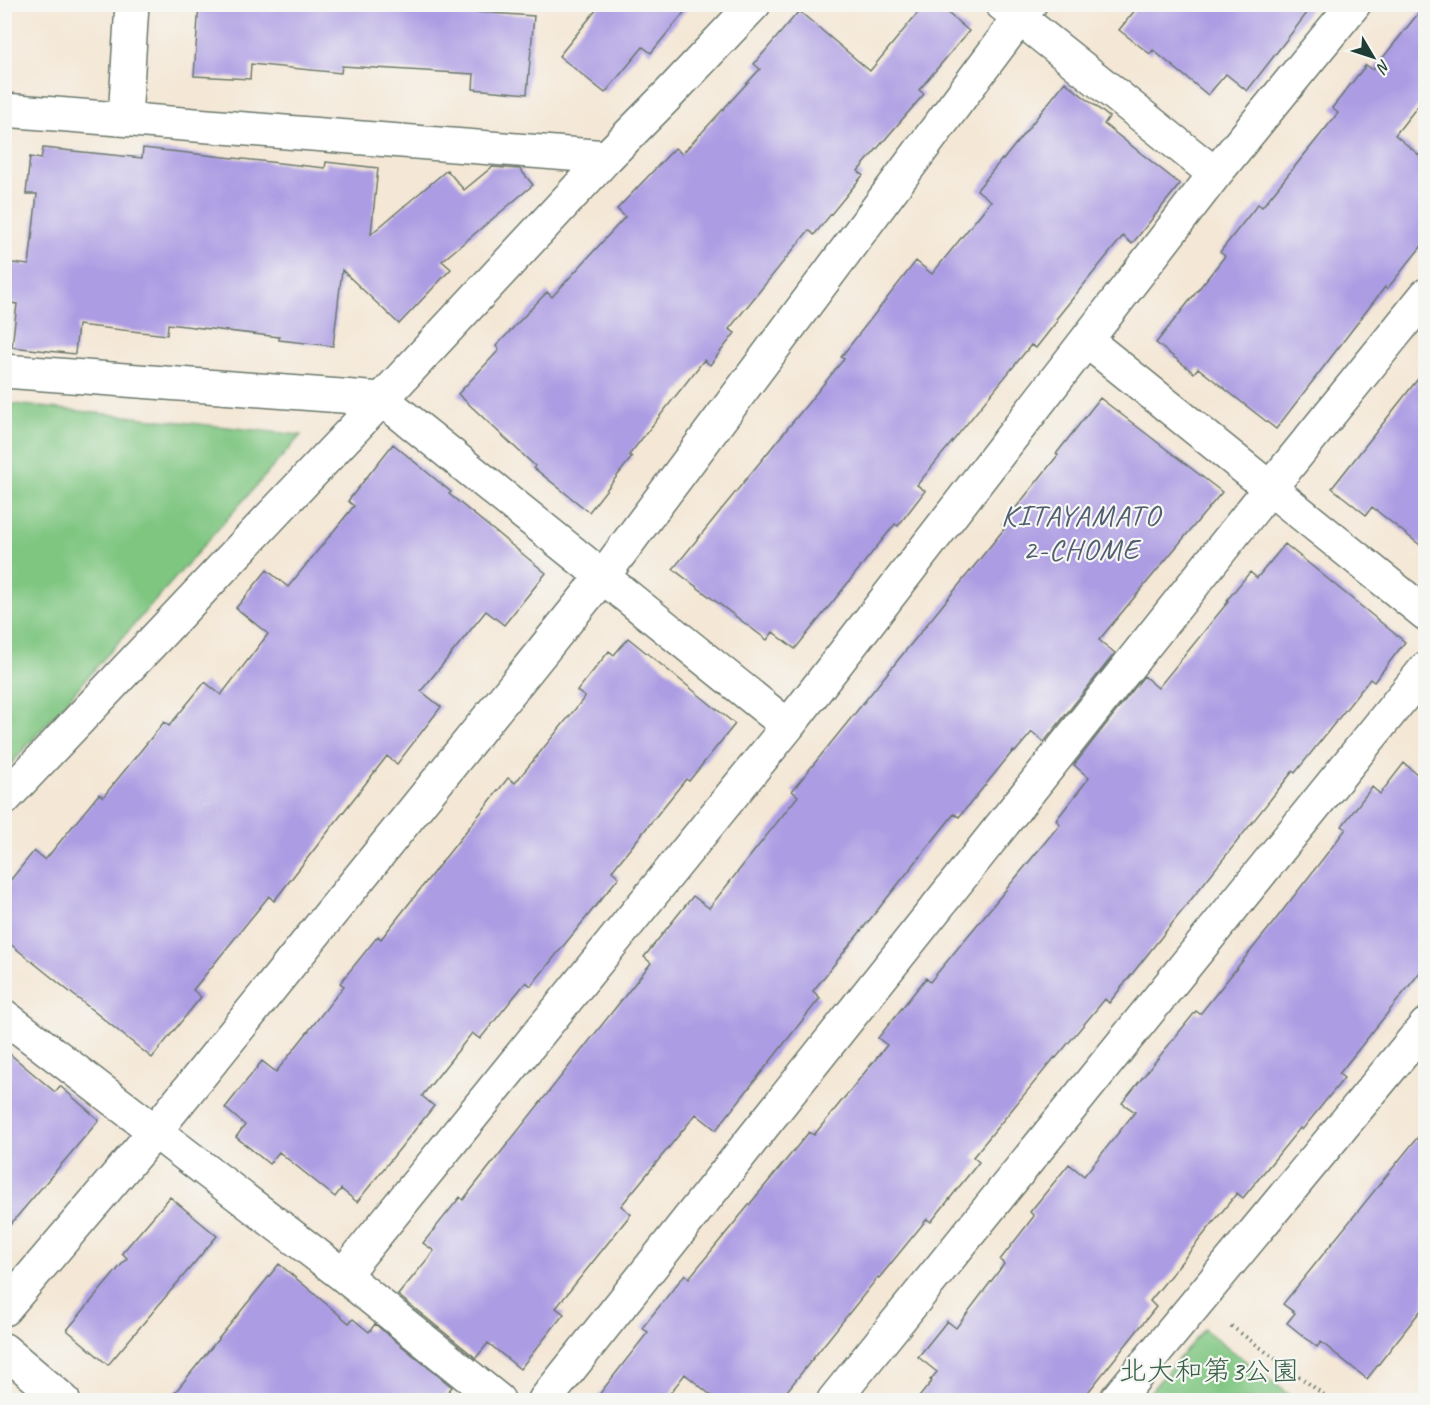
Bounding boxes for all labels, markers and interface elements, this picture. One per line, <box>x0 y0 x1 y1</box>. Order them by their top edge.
north arrow <box>1343 27 1403 87</box>
text: N <box>1371 56 1395 78</box>
district label: KITAYAMATO 2-CHOME <box>1001 496 1163 568</box>
park label: 北大和第3公園 <box>1119 1353 1299 1388</box>

